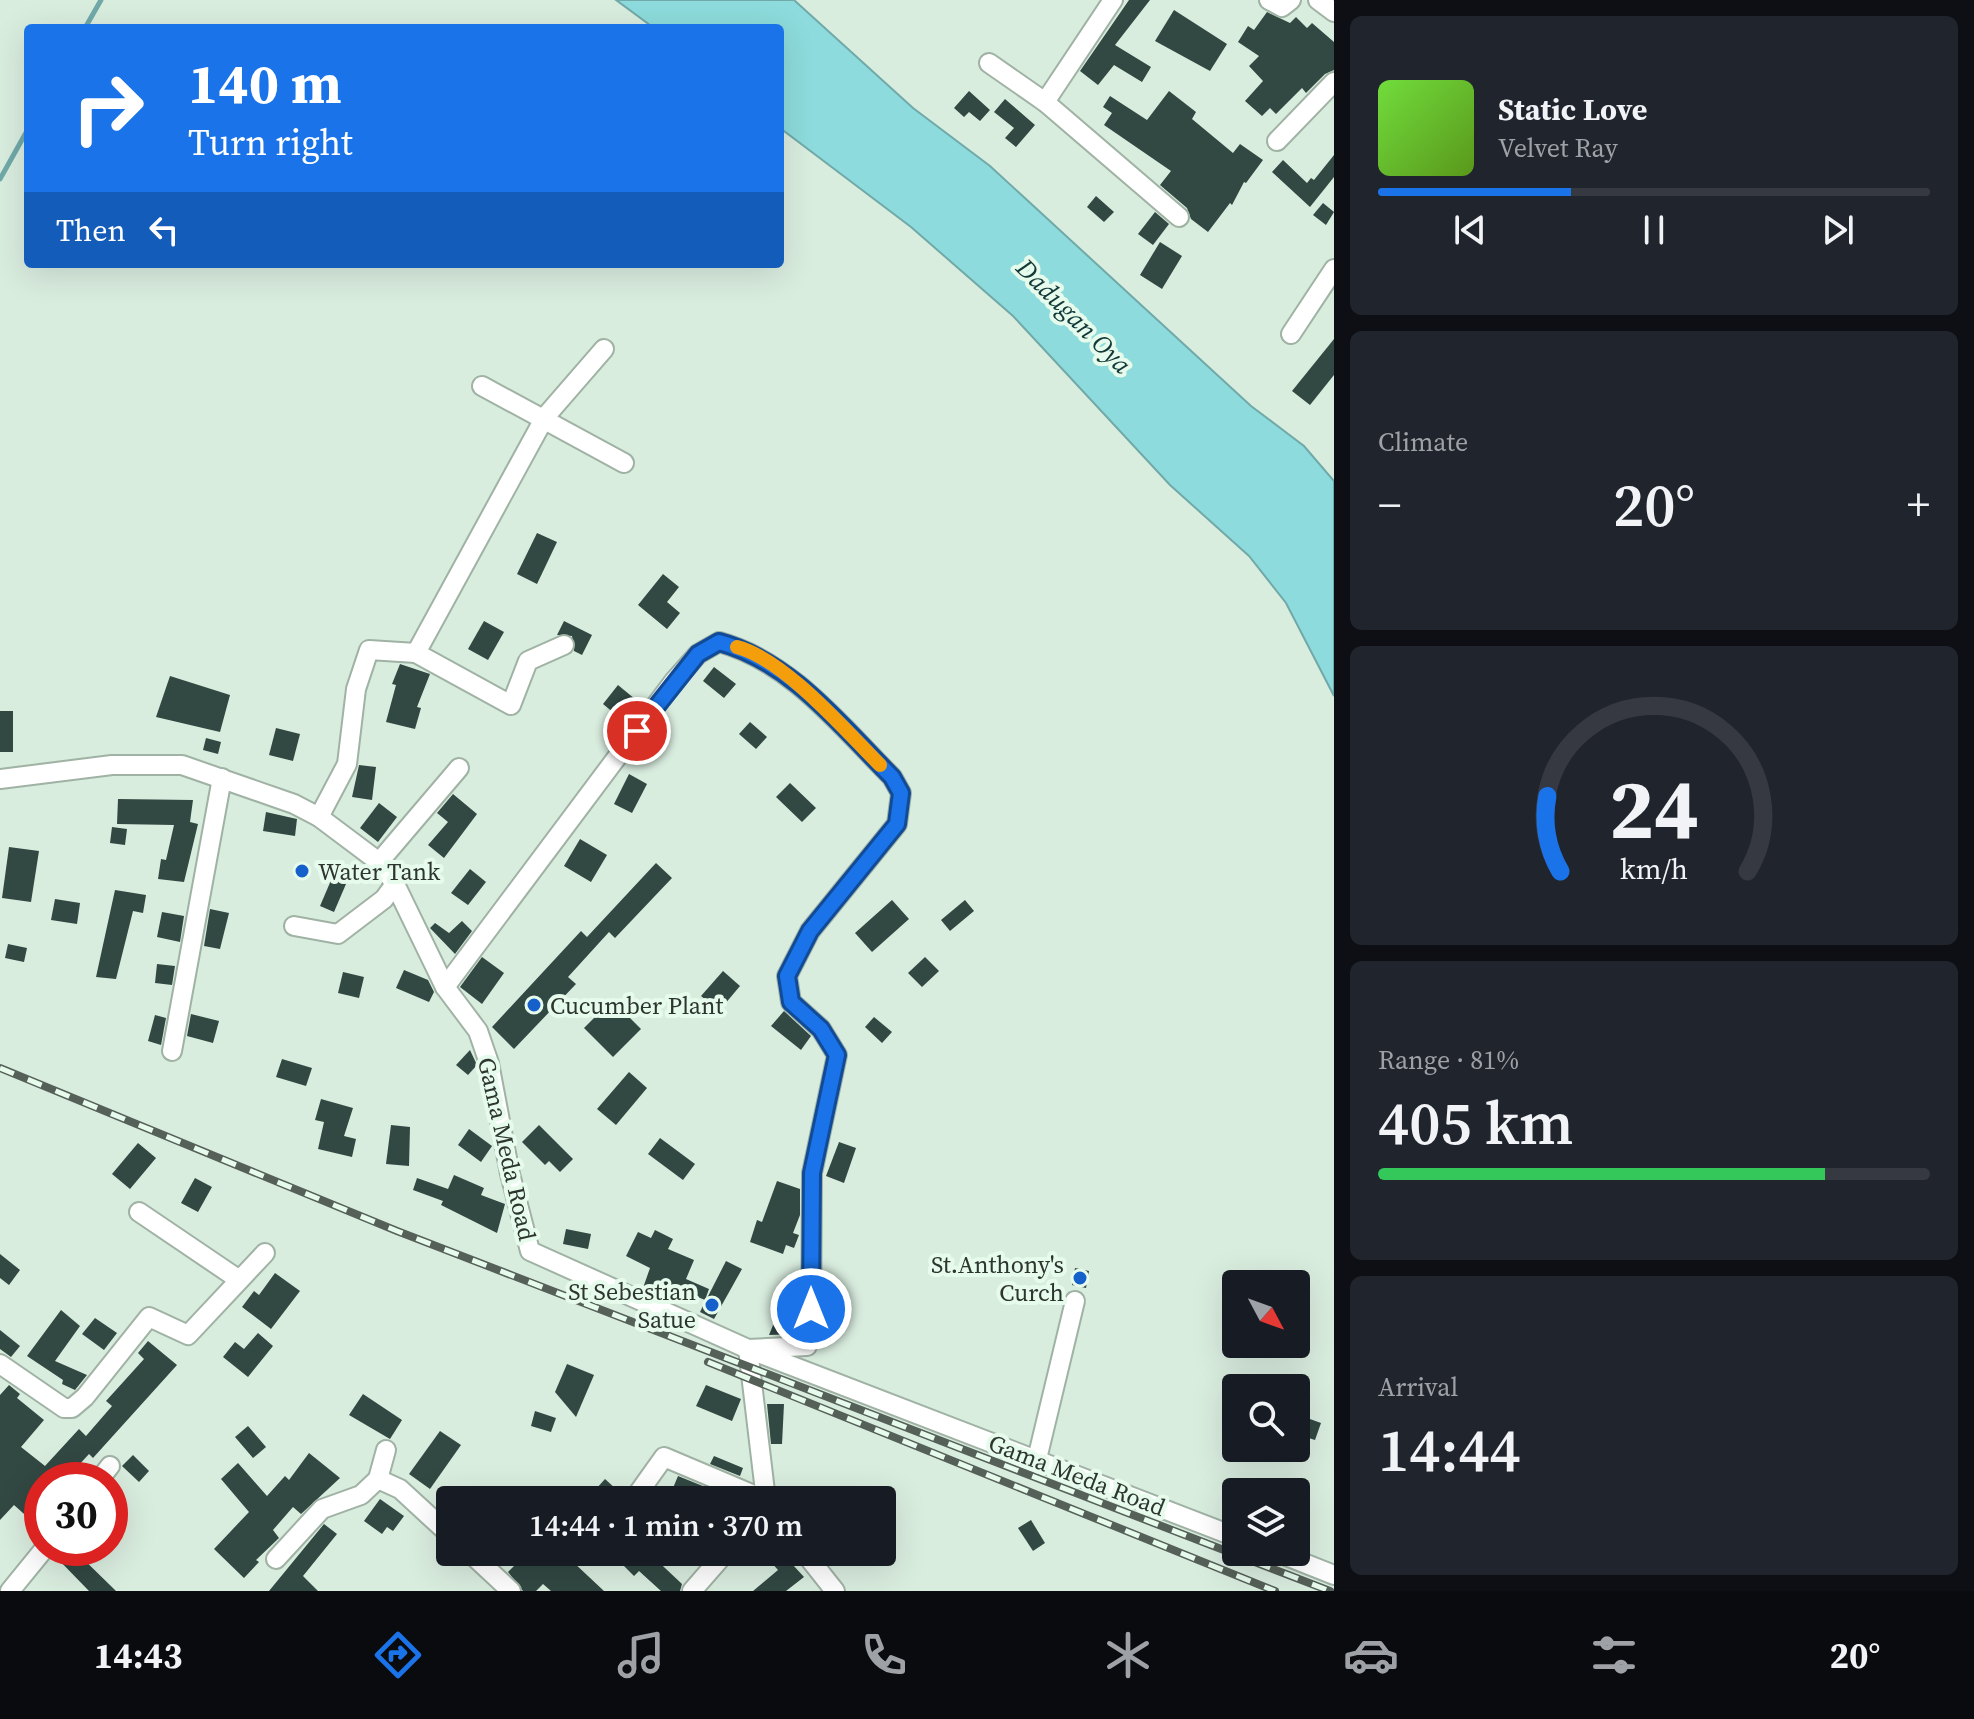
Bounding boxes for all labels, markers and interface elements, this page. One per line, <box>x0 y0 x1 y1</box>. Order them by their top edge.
text: 140 m <box>188 45 342 122</box>
icon: right <box>56 56 160 160</box>
text: Static Love <box>1498 89 1647 130</box>
text: Turn right <box>188 118 353 167</box>
text: Velvet Ray <box>1498 130 1618 166</box>
icon: left <box>142 208 186 252</box>
icon: previous <box>1448 208 1492 252</box>
icon: pause <box>1632 208 1676 252</box>
icon: next <box>1816 208 1860 252</box>
text: Then <box>56 210 126 251</box>
water label: Dadugan Oya <box>1008 250 1140 382</box>
text: Climate <box>1378 424 1468 460</box>
text: 20° <box>1613 464 1695 546</box>
text: − <box>1378 474 1401 535</box>
text: + <box>1907 474 1930 535</box>
pin <box>603 697 671 765</box>
icon: arrive <box>615 709 659 753</box>
text: 24 <box>1609 751 1699 865</box>
text: km/h <box>1620 849 1688 889</box>
place label: Water Tank <box>318 855 441 888</box>
marker: Water Tank <box>293 862 311 880</box>
place label: Cucumber Plant <box>550 989 723 1022</box>
marker: Cucumber Plant <box>525 996 543 1014</box>
text: Range · 81% <box>1378 1042 1519 1078</box>
street label: Gama Meda Road <box>470 1054 544 1244</box>
text: 405 km <box>1378 1082 1574 1164</box>
place label: St.Anthony's Curch <box>931 1248 1064 1309</box>
position arrow <box>769 1267 853 1351</box>
marker: St.Anthony's Curch <box>1071 1269 1089 1287</box>
north arrow <box>1222 1270 1310 1358</box>
map controls <box>1222 1270 1310 1566</box>
place label: St Sebestian Satue <box>568 1275 696 1336</box>
marker: St Sebestian Satue <box>703 1296 721 1314</box>
text: Arrival <box>1378 1369 1458 1405</box>
button: search <box>1222 1374 1310 1462</box>
text: 14:44 <box>1378 1409 1521 1491</box>
street label: Gama Meda Road <box>984 1426 1170 1524</box>
speed limit sign: 30 <box>24 1462 128 1566</box>
button: layers <box>1222 1478 1310 1566</box>
text: 14:44 · 1 min · 370 m <box>529 1505 803 1546</box>
icon: directions <box>370 1627 426 1683</box>
icon: music <box>613 1627 669 1683</box>
icon: phone <box>856 1627 912 1683</box>
icon: climate <box>1100 1627 1156 1683</box>
icon: car <box>1343 1627 1399 1683</box>
icon: filters <box>1586 1627 1642 1683</box>
text: 14:43 <box>94 1631 183 1680</box>
text: 20° <box>1829 1631 1880 1680</box>

